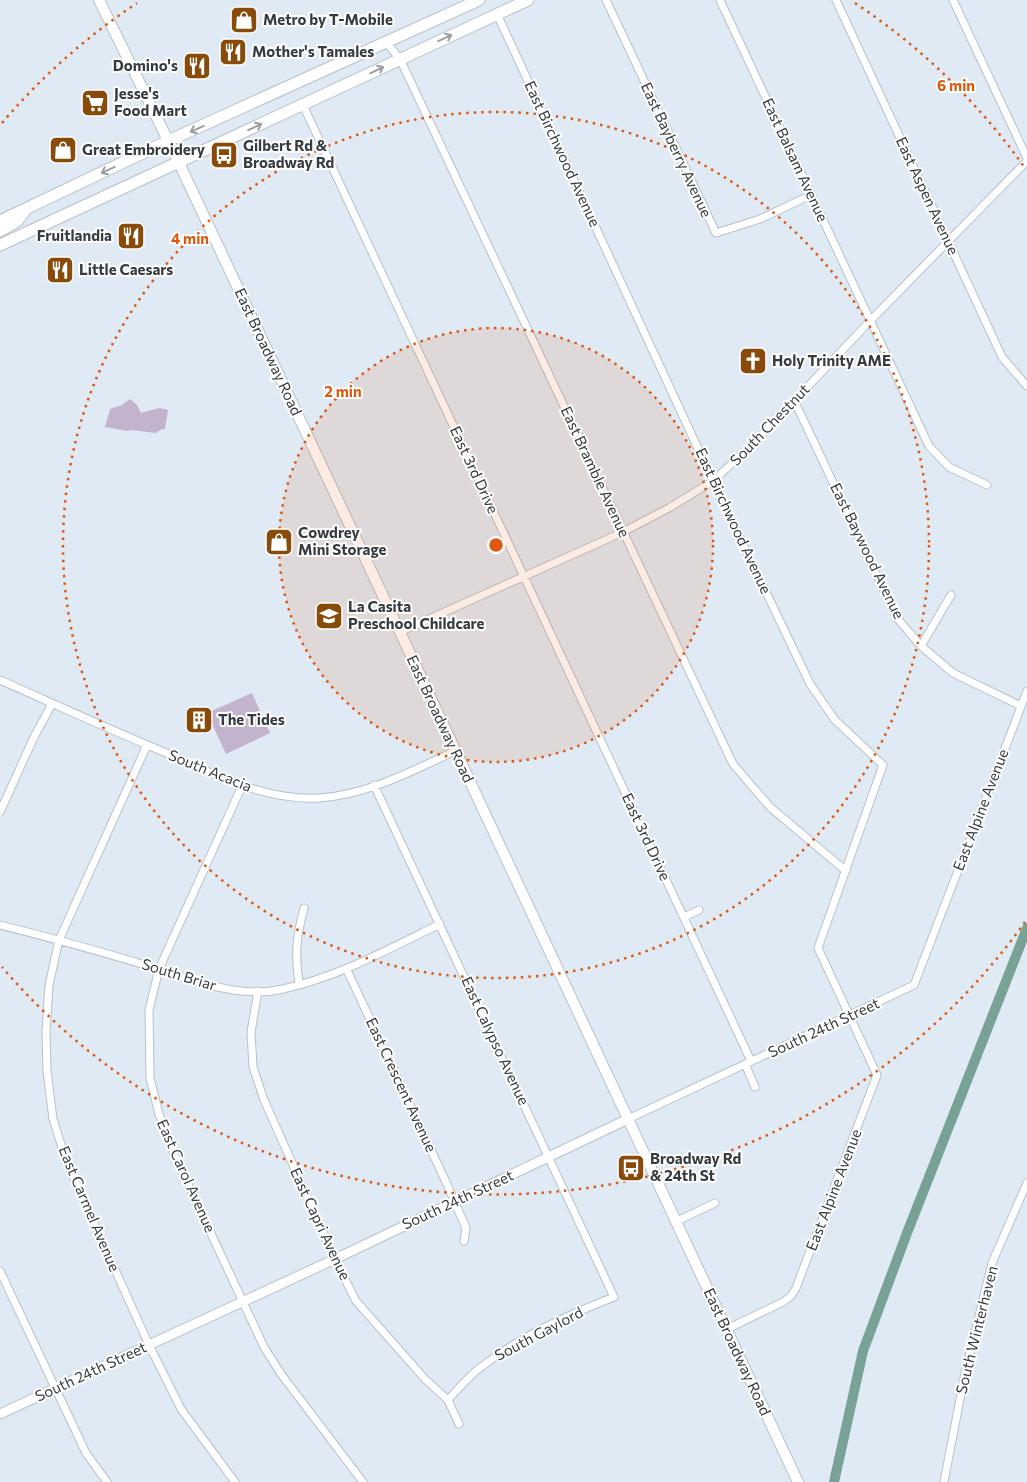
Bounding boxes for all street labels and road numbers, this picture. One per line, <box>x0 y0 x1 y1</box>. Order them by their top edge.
street label: East Birchwood Avenue <box>521 78 605 229</box>
street label: East Bayberry Avenue <box>638 79 716 220</box>
street label: East Balsam Avenue <box>759 95 833 224</box>
street label: East Aspen Avenue <box>893 134 963 257</box>
street label: East Broadway Road <box>231 285 306 418</box>
street label: South Chestnut <box>726 380 813 469</box>
street label: East Bramble Avenue <box>558 403 634 540</box>
street label: East 3rd Drive <box>447 423 503 516</box>
street label: East Birchwood Avenue <box>692 445 776 596</box>
street label: East Baywood Avenue <box>827 480 909 621</box>
street label: East Broadway Road <box>403 652 478 785</box>
street label: South Acacia <box>166 745 255 795</box>
street label: East Alpine Avenue <box>949 746 1012 873</box>
street label: East 3rd Drive <box>619 790 675 883</box>
street label: South Briar <box>140 954 219 994</box>
street label: East Calypso Avenue <box>458 973 534 1108</box>
street label: South 24th Street <box>765 993 882 1061</box>
street label: East Crescent Avenue <box>363 1015 441 1155</box>
street label: East Carol Avenue <box>154 1116 220 1235</box>
street label: East Alpine Avenue <box>802 1126 865 1253</box>
street label: East Carmel Avenue <box>55 1143 124 1274</box>
street label: East Capri Avenue <box>287 1164 355 1283</box>
street label: South 24th Street <box>399 1165 516 1233</box>
street label: South Winterhaven <box>951 1264 1001 1396</box>
street label: East Broadway Road <box>700 1285 775 1418</box>
street label: South Gaylord <box>491 1302 586 1364</box>
street label: South 24th Street <box>32 1337 149 1405</box>

